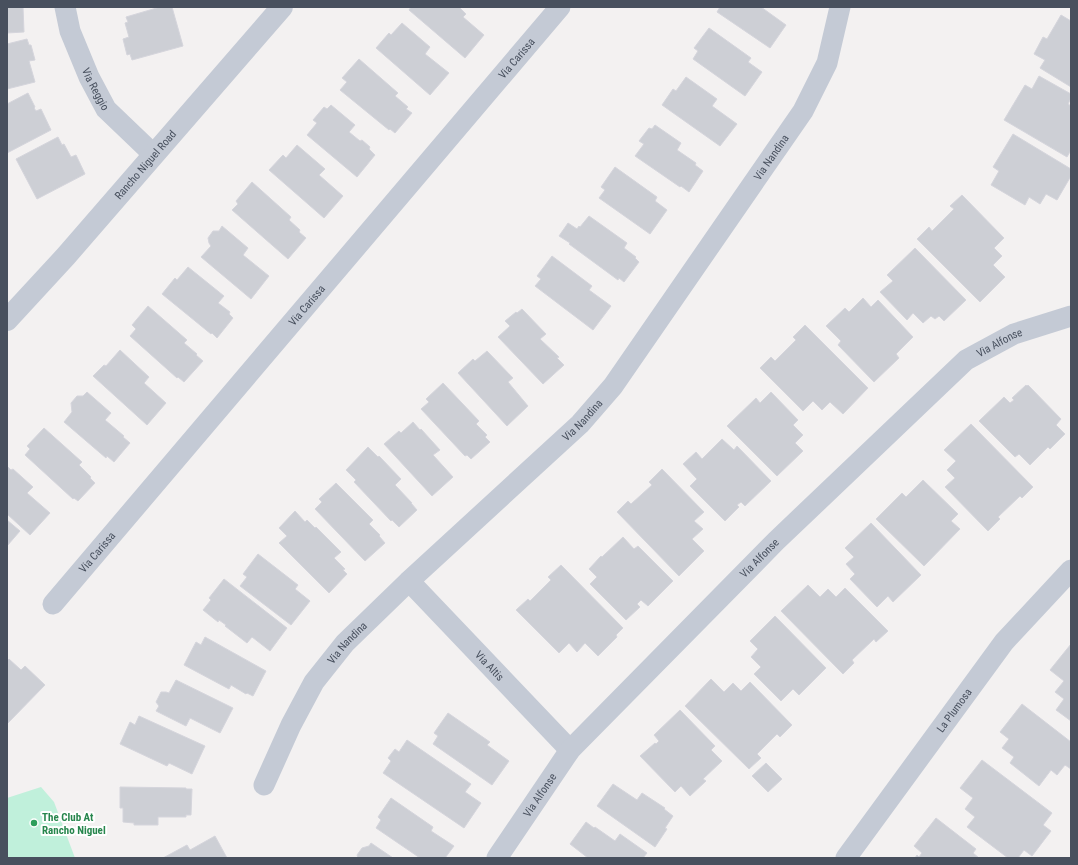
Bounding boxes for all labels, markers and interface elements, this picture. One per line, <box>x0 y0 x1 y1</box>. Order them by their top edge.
street label: Via Carissa <box>496 36 538 82</box>
street label: Via Reggio <box>79 66 112 113</box>
street label: Rancho Niguel Road <box>112 128 179 202</box>
street label: Via Nandina <box>751 132 792 183</box>
street label: Via Carissa <box>286 283 328 329</box>
street label: Via Alfonse <box>974 326 1024 360</box>
street label: Via Nandina <box>560 397 605 444</box>
street label: Via Carissa <box>76 530 118 575</box>
street label: Via Alfonse <box>737 536 782 581</box>
street label: Via Nandina <box>325 619 370 667</box>
street label: Via Altis <box>472 648 507 684</box>
street label: La Plumosa <box>934 686 975 735</box>
street label: Via Alfonse <box>521 771 559 820</box>
place label: The Club At Rancho Niguel <box>42 811 106 837</box>
marker: The Club At Rancho Niguel <box>29 818 39 828</box>

